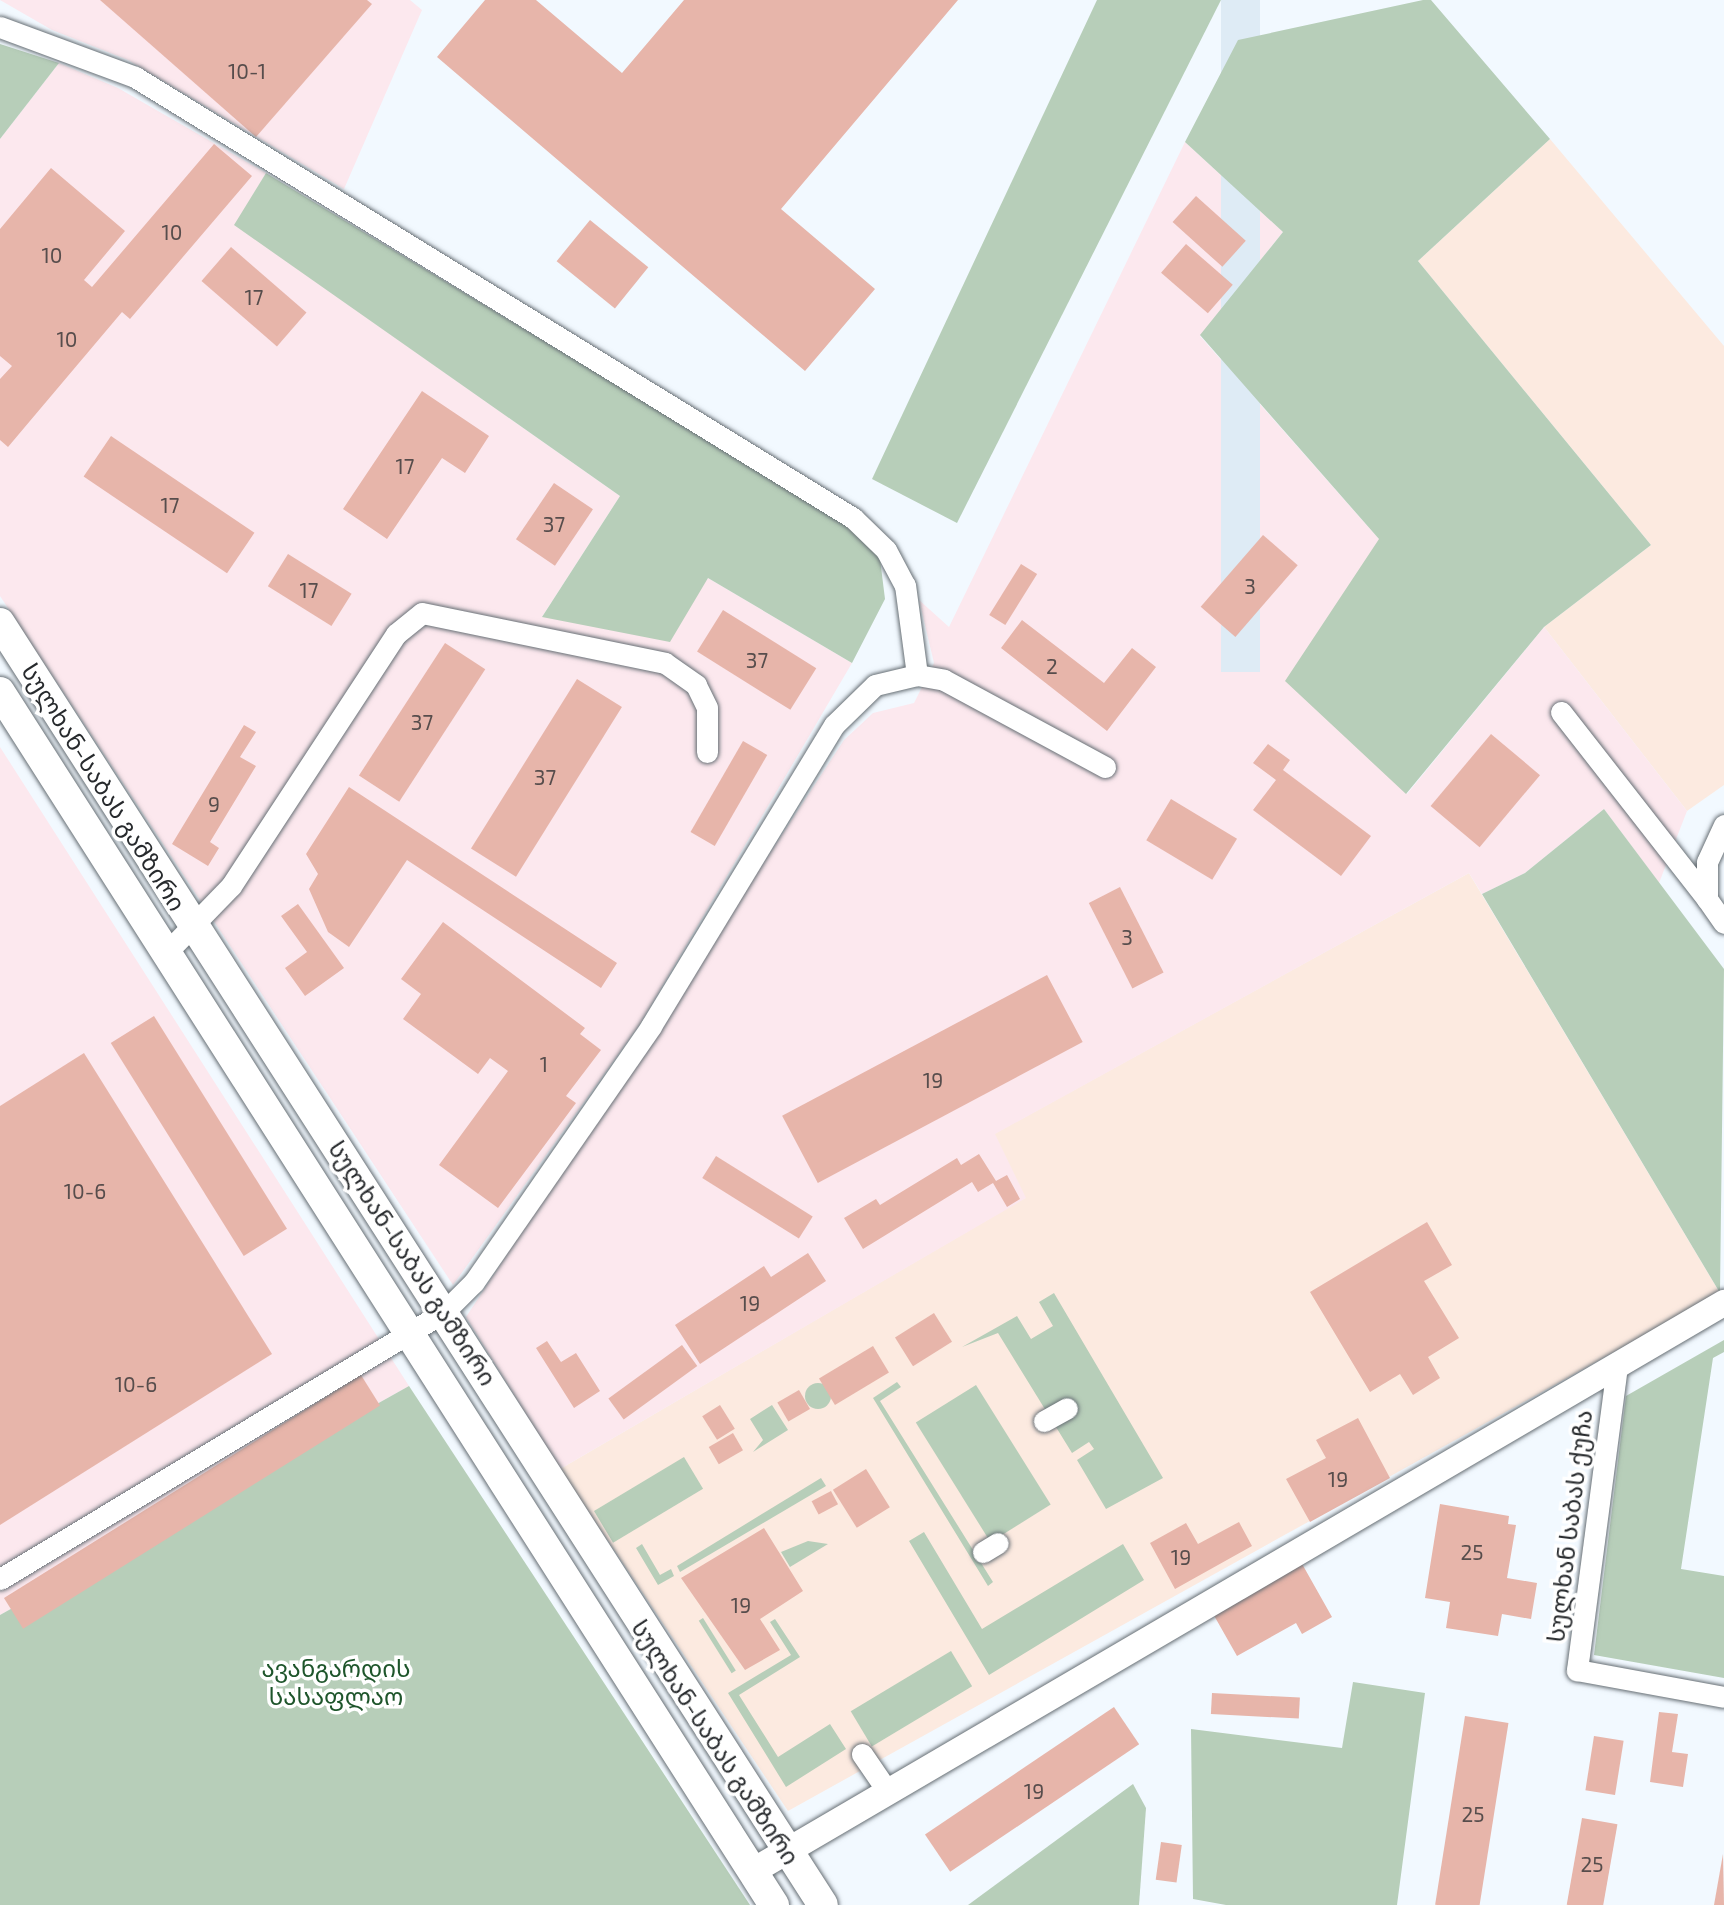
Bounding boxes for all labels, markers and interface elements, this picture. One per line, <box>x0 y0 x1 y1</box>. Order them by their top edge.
house number: 10-1 <box>228 58 266 84</box>
house number: 10 <box>161 219 183 245</box>
house number: 10 <box>41 242 63 268</box>
house number: 17 <box>244 284 264 310</box>
house number: 10 <box>56 326 78 352</box>
house number: 17 <box>395 453 415 479</box>
house number: 17 <box>160 492 180 518</box>
house number: 37 <box>543 511 565 537</box>
house number: 3 <box>1244 573 1256 599</box>
house number: 17 <box>299 577 319 603</box>
house number: 37 <box>746 647 768 673</box>
house number: 2 <box>1046 653 1058 679</box>
street label: სულხან-საბას გამზირი <box>16 658 192 916</box>
house number: 37 <box>411 709 433 735</box>
house number: 37 <box>534 764 556 790</box>
house number: 9 <box>208 791 220 817</box>
house number: 3 <box>1121 924 1133 950</box>
house number: 1 <box>540 1051 548 1077</box>
house number: 19 <box>923 1067 943 1093</box>
street label: სულხან-საბას გამზირი <box>323 1135 503 1391</box>
house number: 10-6 <box>64 1178 106 1204</box>
house number: 19 <box>740 1290 760 1316</box>
house number: 10-6 <box>115 1371 157 1397</box>
street label: სულხან საბას ქუჩა <box>1540 1408 1598 1644</box>
house number: 19 <box>1328 1466 1348 1492</box>
house number: 25 <box>1460 1539 1484 1565</box>
house number: 19 <box>1171 1544 1191 1570</box>
house number: 19 <box>731 1592 751 1618</box>
street label: სულხან-საბას გამზირი <box>626 1614 806 1870</box>
park label: ავანგარდის სასაფლაო <box>261 1654 411 1710</box>
house number: 19 <box>1024 1778 1044 1804</box>
house number: 25 <box>1461 1801 1485 1827</box>
house number: 25 <box>1580 1851 1604 1877</box>

